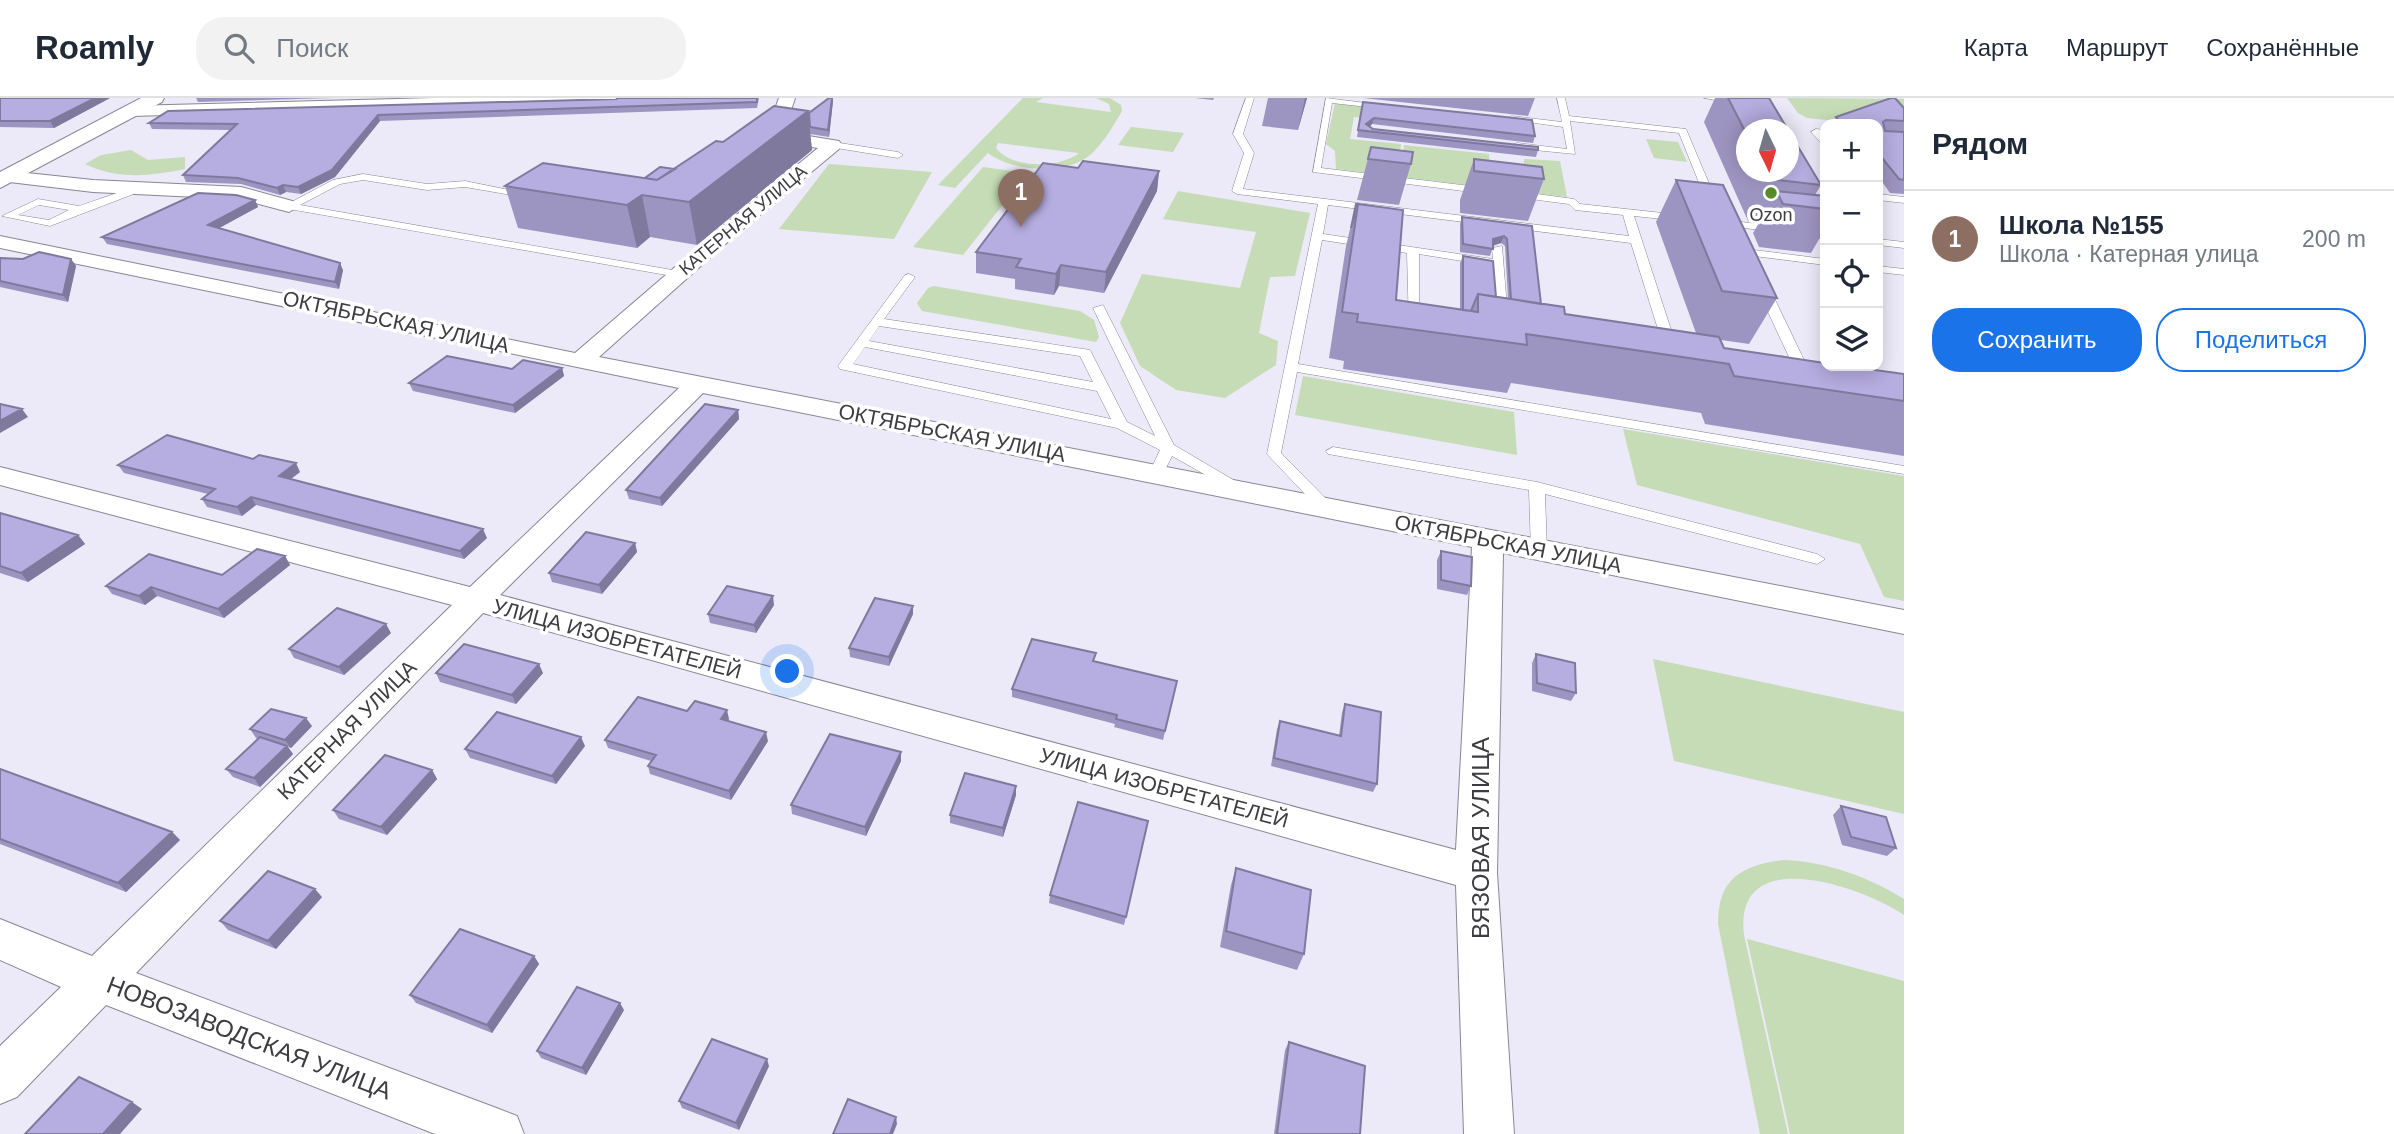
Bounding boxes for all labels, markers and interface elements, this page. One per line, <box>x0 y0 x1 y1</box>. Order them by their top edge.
search box <box>196 17 686 80</box>
text: Roamly <box>35 29 154 66</box>
icon: search <box>220 29 258 67</box>
text: Поиск <box>276 33 348 63</box>
text: Карта <box>1964 34 2028 61</box>
text: Маршрут <box>2066 34 2168 61</box>
text: Сохранённые <box>2206 34 2359 61</box>
north arrow <box>1736 119 1799 182</box>
map controls <box>1820 119 1883 371</box>
button: + <box>1820 119 1883 182</box>
text: Рядом <box>1932 127 2028 160</box>
street label: КАТЕРНАЯ УЛИЦА <box>675 161 811 279</box>
pin: 1 <box>998 169 1044 227</box>
button: − <box>1820 182 1883 245</box>
marker: Ozon <box>1763 185 1779 201</box>
place label: Ozon <box>1749 205 1793 225</box>
text: Школа №155 <box>1999 210 2164 240</box>
text: 1 <box>1949 226 1961 252</box>
text: 200 m <box>2302 226 2366 252</box>
text: Школа · Катерная улица <box>1999 241 2258 267</box>
button: locate <box>1820 245 1883 308</box>
street label: ОКТЯБРЬСКАЯ УЛИЦА <box>281 286 511 357</box>
button: layers <box>1820 308 1883 371</box>
button: Сохранить <box>1932 308 2142 372</box>
button: Поделиться <box>2156 308 2366 372</box>
street label: ОКТЯБРЬСКАЯ УЛИЦА <box>837 399 1068 466</box>
street label: ОКТЯБРЬСКАЯ УЛИЦА <box>1393 510 1624 577</box>
street label: УЛИЦА ИЗОБРЕТАТЕЛЕЙ <box>490 594 744 683</box>
your location <box>770 654 804 688</box>
street label: КАТЕРНАЯ УЛИЦА <box>273 656 421 804</box>
street label: ВЯЗОВАЯ УЛИЦА <box>1467 737 1494 939</box>
street label: УЛИЦА ИЗОБРЕТАТЕЛЕЙ <box>1037 743 1291 832</box>
street label: НОВОЗАВОДСКАЯ УЛИЦА <box>103 971 395 1104</box>

